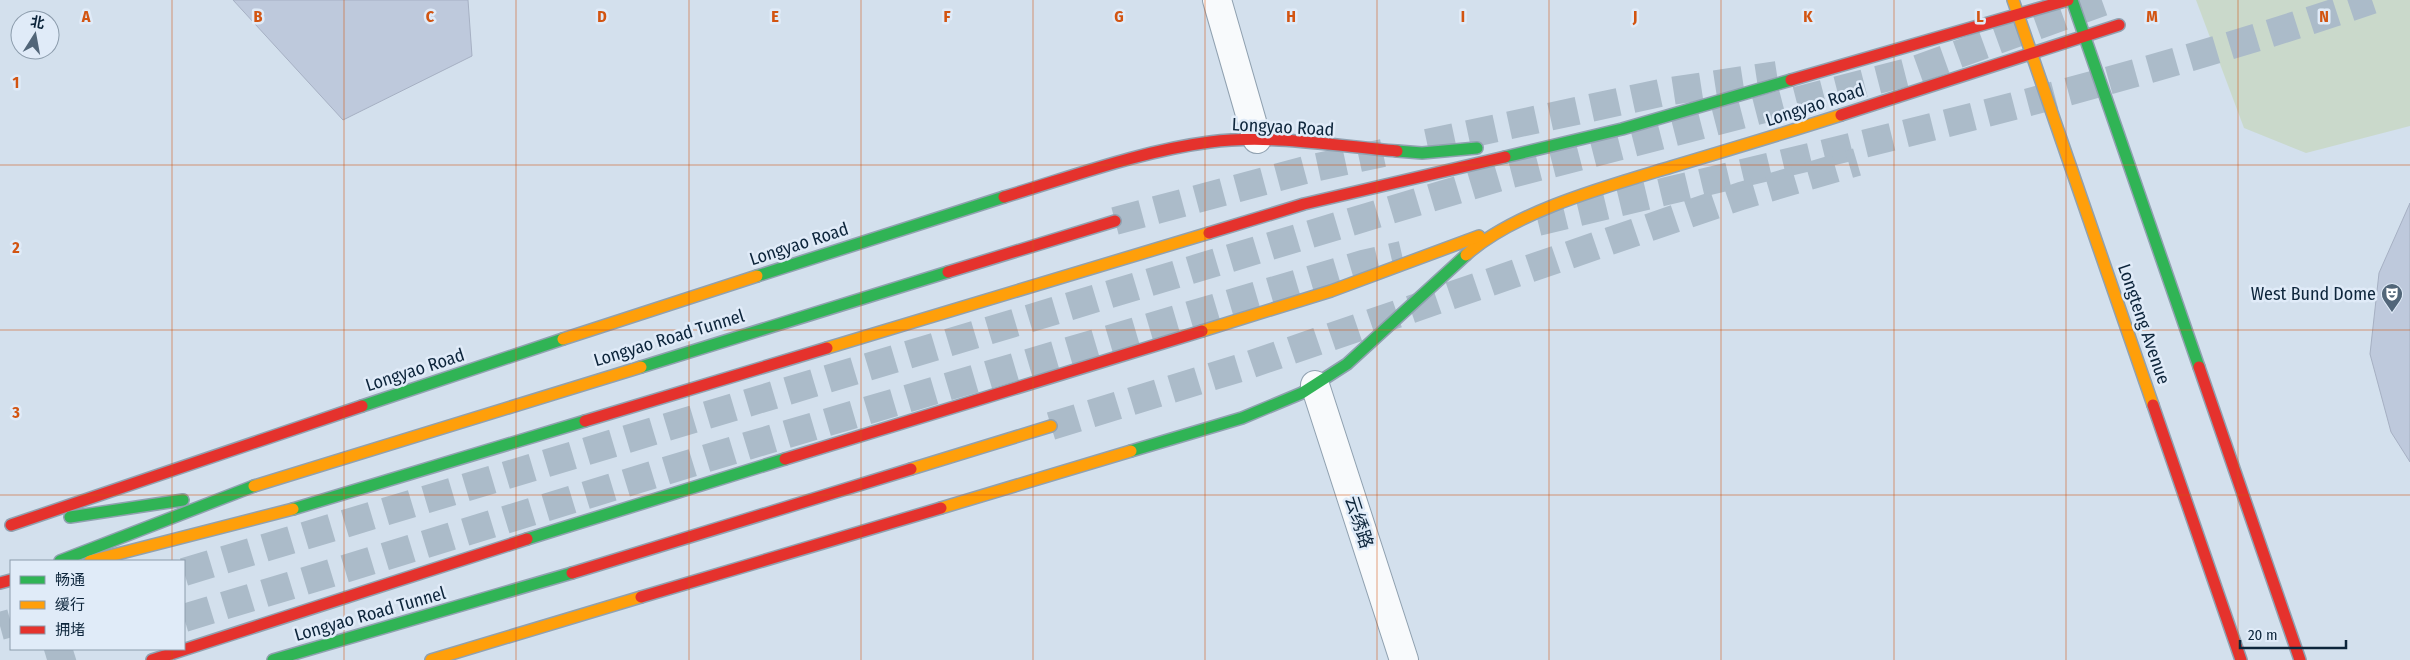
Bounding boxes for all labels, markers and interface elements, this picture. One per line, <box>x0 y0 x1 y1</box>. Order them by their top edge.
text: A <box>81 7 91 26</box>
text: B <box>254 7 263 26</box>
text: C <box>426 7 435 26</box>
text: D <box>597 7 607 26</box>
text: E <box>771 7 779 26</box>
text: F <box>943 7 951 26</box>
text: G <box>1114 7 1124 26</box>
text: H <box>1286 7 1296 26</box>
text: I <box>1461 7 1465 26</box>
text: J <box>1632 7 1637 26</box>
text: K <box>1803 7 1813 26</box>
text: L <box>1976 7 1984 26</box>
text: M <box>2146 7 2158 26</box>
text: N <box>2319 7 2329 26</box>
north arrow <box>10 10 60 60</box>
text: 北 <box>29 13 46 32</box>
text: 1 <box>13 73 19 92</box>
street label: Longyao Road <box>1763 79 1867 131</box>
street label: Longyao Road <box>1231 113 1335 141</box>
street label: Longyao Road <box>747 218 851 270</box>
text: 2 <box>11 238 20 257</box>
street label: Longteng Avenue <box>2113 261 2175 387</box>
theatre icon: West Bund Dome <box>2380 282 2404 313</box>
place label: West Bund Dome <box>2251 283 2376 305</box>
street label: Longyao Road Tunnel <box>591 305 747 371</box>
street label: Longyao Road <box>363 344 467 396</box>
text: 3 <box>11 403 20 422</box>
street label: 云绣路 <box>1340 493 1378 551</box>
legend <box>10 560 185 650</box>
text: 畅通 <box>55 571 85 589</box>
street label: Longyao Road Tunnel <box>292 582 448 646</box>
text: 缓行 <box>55 596 85 614</box>
scale bar <box>2240 618 2346 650</box>
text: 拥堵 <box>55 621 85 639</box>
text: 20 m <box>2248 626 2278 644</box>

